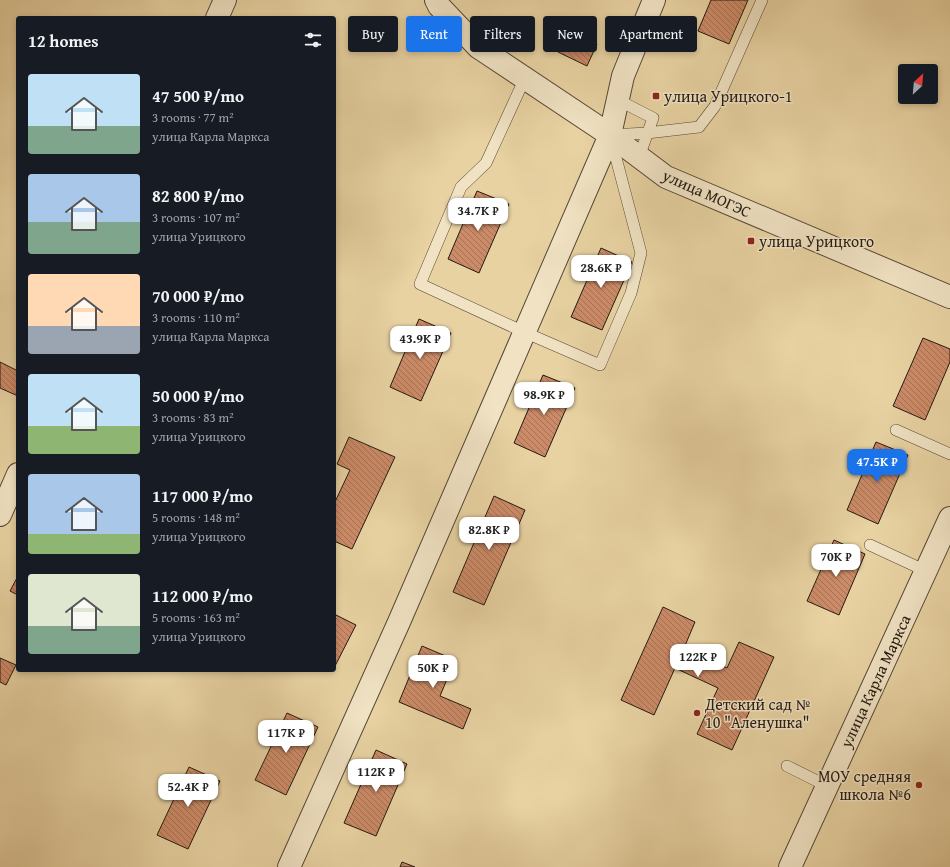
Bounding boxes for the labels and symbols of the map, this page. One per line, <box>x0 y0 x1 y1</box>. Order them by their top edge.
north arrow <box>898 64 938 104</box>
place label: улица Урицкого-1 <box>663 84 792 108</box>
marker: улица Урицкого-1 <box>651 91 661 101</box>
street label: улица МОГЭС <box>658 162 755 223</box>
pin: 34.7K ₽ <box>441 198 515 232</box>
place label: улица Урицкого <box>758 229 874 253</box>
marker: улица Урицкого <box>746 236 756 246</box>
pin: 28.6K ₽ <box>564 255 638 289</box>
pin: 43.9K ₽ <box>383 326 457 360</box>
pin: 98.9K ₽ <box>507 382 581 416</box>
pin: 47.5K ₽ <box>840 449 914 483</box>
pin: 82.8K ₽ <box>452 517 526 551</box>
pin: 70K ₽ <box>808 544 864 578</box>
street label: улица Карла Маркса <box>833 610 917 753</box>
pin: 122K ₽ <box>665 644 731 678</box>
pin: 50K ₽ <box>405 655 461 689</box>
place label: Детский сад № 10 "Аленушка" <box>704 692 811 734</box>
marker: Детский сад № 10 "Аленушка" <box>692 708 702 718</box>
pin: 117K ₽ <box>253 720 319 754</box>
pin: 112K ₽ <box>343 759 409 793</box>
place label: МОУ средняя школа №6 <box>818 764 911 806</box>
pin: 52.4K ₽ <box>151 774 225 808</box>
marker: МОУ средняя школа №6 <box>914 780 924 790</box>

